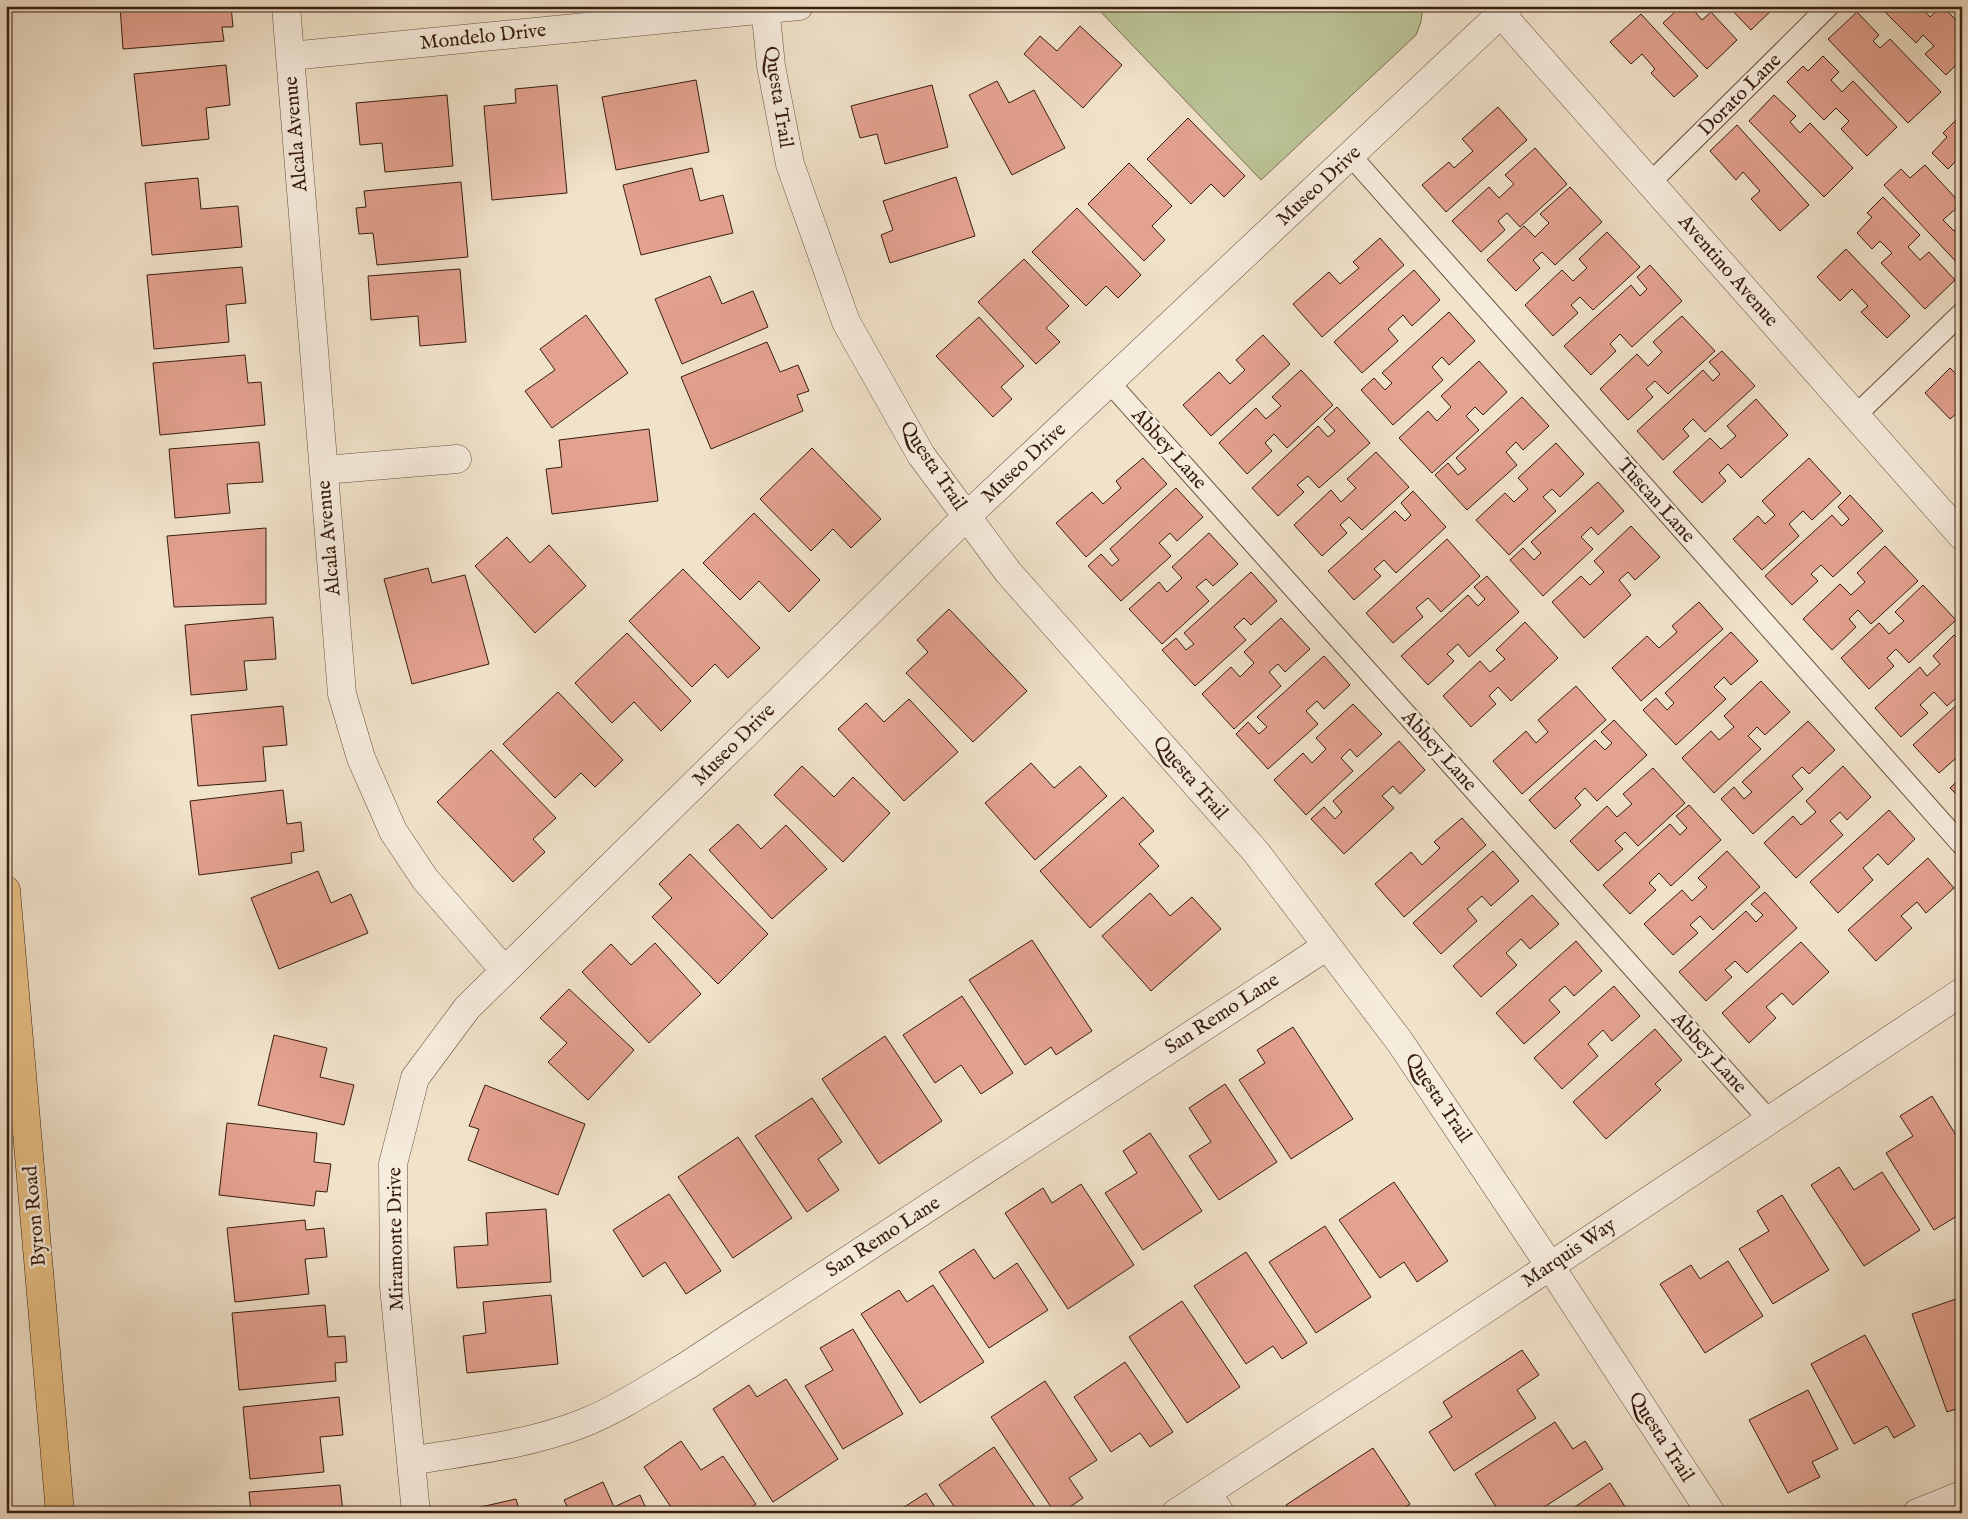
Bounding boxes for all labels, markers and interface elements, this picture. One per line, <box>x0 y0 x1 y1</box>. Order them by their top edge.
street label: Mondelo Drive <box>419 18 547 56</box>
street label: Questa Trail <box>758 44 798 150</box>
street label: Dorato Lane <box>1693 48 1787 142</box>
street label: Alcala Avenue <box>279 75 314 194</box>
street label: Museo Drive <box>1271 140 1367 232</box>
street label: Aventino Avenue <box>1672 209 1784 332</box>
street label: Abbey Lane <box>1125 402 1212 495</box>
street label: Questa Trail <box>894 416 972 516</box>
street label: Museo Drive <box>976 417 1072 509</box>
street label: Tuscan Lane <box>1612 454 1700 548</box>
street label: Alcala Avenue <box>312 479 347 598</box>
street label: Museo Drive <box>687 698 781 792</box>
street label: Abbey Lane <box>1395 704 1482 797</box>
street label: Questa Trail <box>1147 731 1233 825</box>
street label: San Remo Lane <box>1160 968 1284 1060</box>
street label: Abbey Lane <box>1665 1006 1752 1099</box>
street label: Questa Trail <box>1399 1048 1477 1148</box>
street label: Byron Road <box>18 1164 52 1268</box>
street label: Miramonte Drive <box>382 1167 410 1311</box>
street label: San Remo Lane <box>821 1191 945 1283</box>
street label: Marquis Way <box>1517 1212 1621 1294</box>
street label: Questa Trail <box>1623 1387 1700 1487</box>

